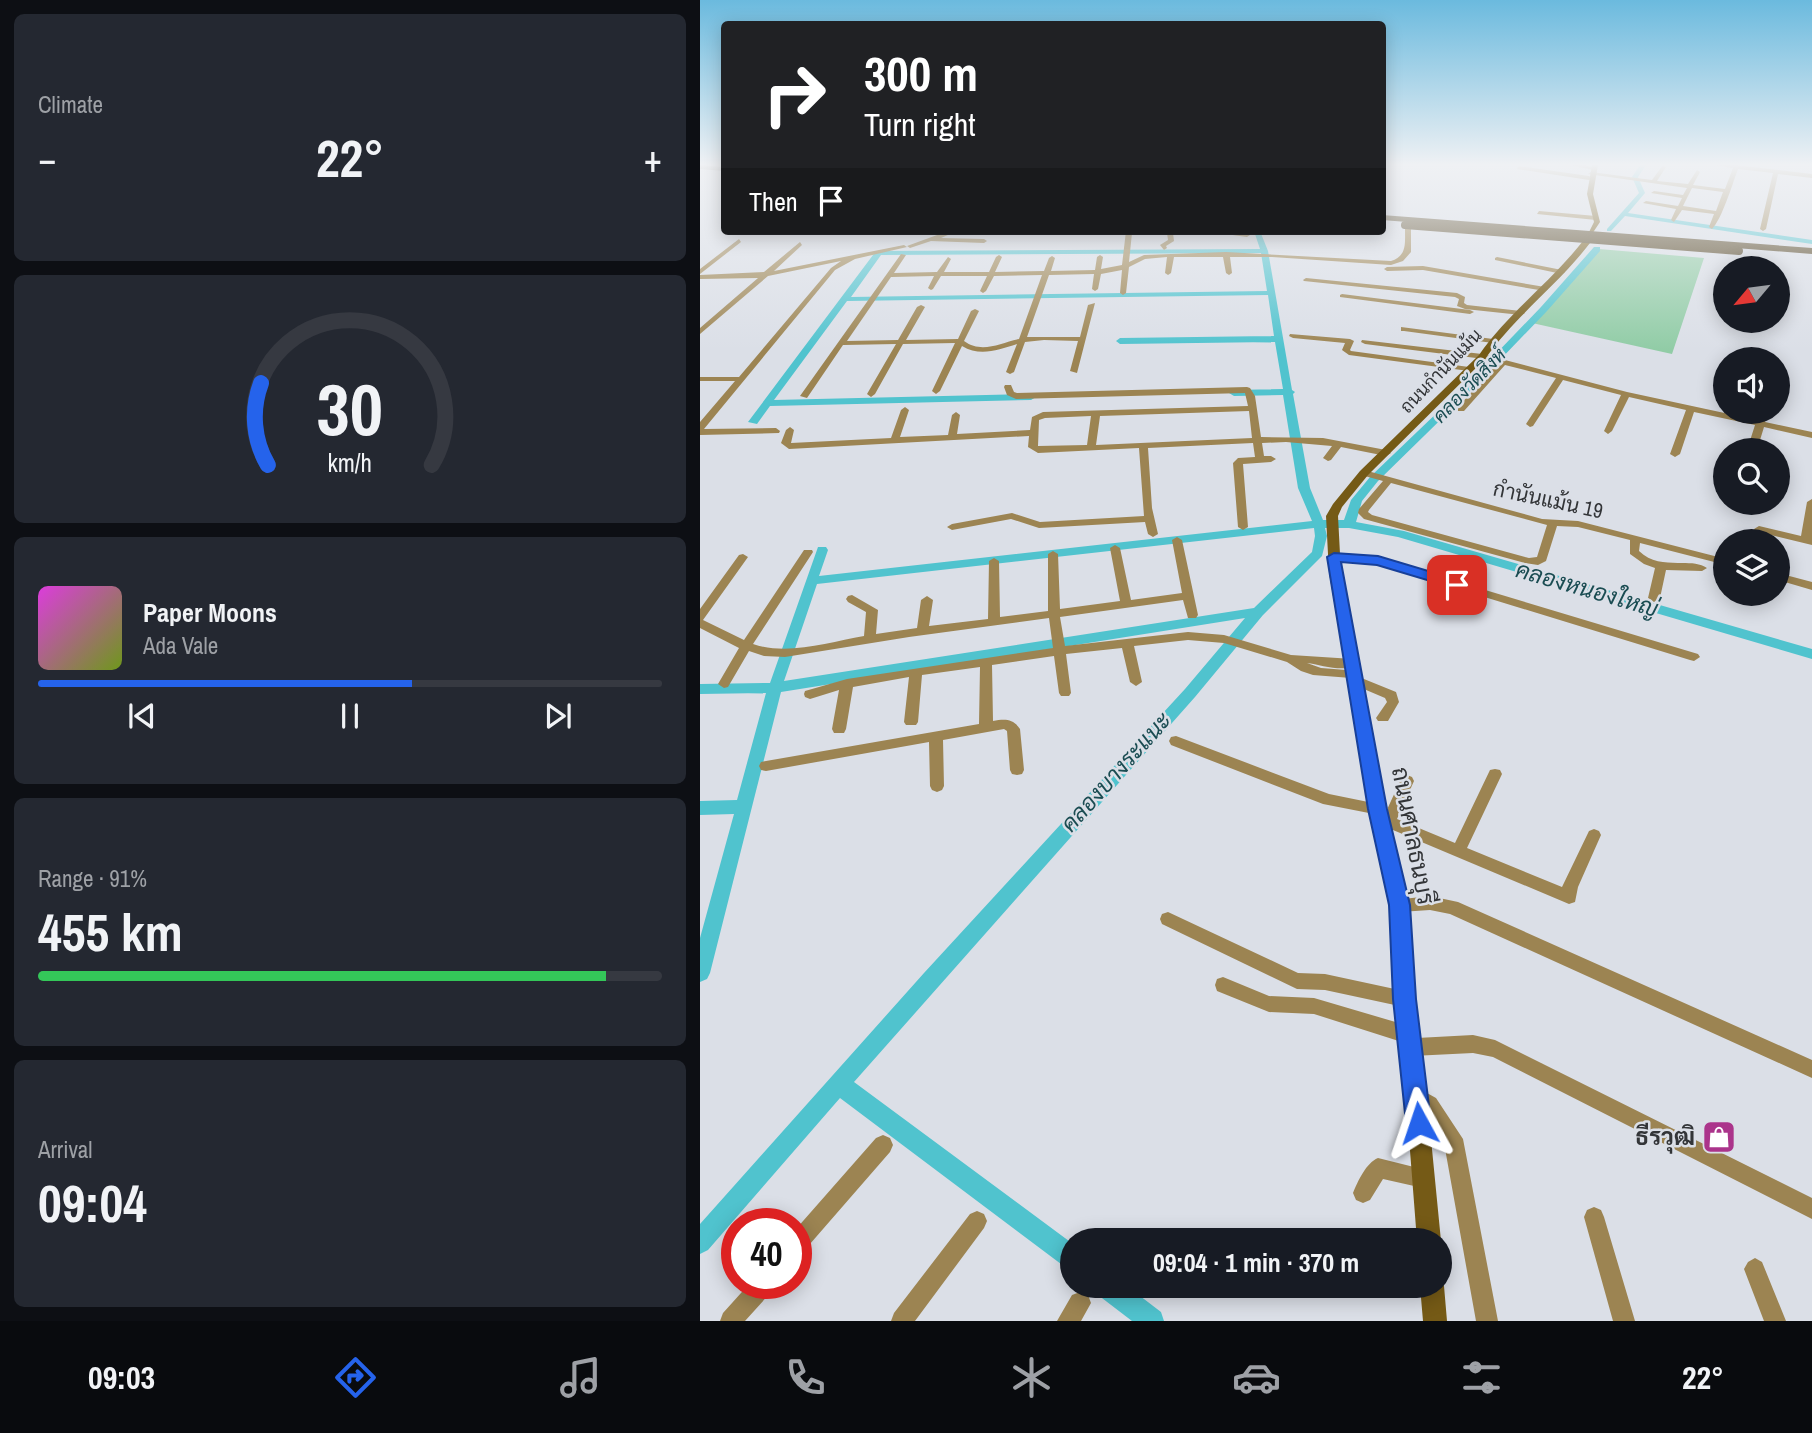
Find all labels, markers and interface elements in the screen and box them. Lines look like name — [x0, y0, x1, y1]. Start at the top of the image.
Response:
text: 300 m — [864, 40, 978, 106]
icon: right — [749, 49, 840, 140]
text: Climate — [38, 89, 103, 120]
text: Turn right — [864, 103, 976, 146]
text: 22° — [316, 123, 384, 193]
text: − — [38, 133, 56, 184]
text: + — [644, 133, 662, 184]
icon: arrive — [812, 182, 850, 220]
text: Then — [749, 184, 798, 219]
north arrow — [1713, 256, 1790, 332]
map controls — [1713, 256, 1790, 606]
street label: ถนนกำนันแม้น — [1394, 323, 1487, 418]
water label: คลองวัดสิงห์ — [1427, 340, 1513, 428]
button: sound — [1713, 347, 1790, 424]
text: 30 — [317, 361, 383, 459]
button: search — [1713, 438, 1790, 515]
text: km/h — [328, 446, 372, 480]
street label: กำนันแม้น 19 — [1491, 474, 1606, 525]
button: layers — [1713, 529, 1790, 606]
water label: คลองหนองใหญ่ — [1512, 553, 1663, 624]
pin — [1427, 555, 1487, 615]
icon: arrive — [1438, 566, 1476, 604]
text: Paper Moons — [143, 595, 277, 630]
text: Ada Vale — [143, 630, 218, 661]
icon: previous — [123, 697, 161, 735]
icon: pause — [331, 697, 369, 735]
icon: next — [539, 697, 577, 735]
water label: คลองบางระแนะ — [1054, 705, 1178, 838]
street label: ถนนศาลธนบุรี — [1384, 764, 1443, 908]
text: Range · 91% — [38, 863, 147, 894]
text: 455 km — [38, 897, 183, 967]
position arrow — [1382, 1086, 1456, 1160]
shop icon: ธีรวุฒิ — [1700, 1118, 1738, 1156]
place label: ธีรวุฒิ — [1635, 1120, 1695, 1154]
text: Arrival — [38, 1134, 93, 1165]
text: 09:04 — [38, 1168, 147, 1238]
speed limit sign: 40 — [721, 1208, 812, 1299]
text: 09:04 · 1 min · 370 m — [1153, 1245, 1359, 1280]
icon: directions — [331, 1353, 380, 1402]
icon: music — [556, 1353, 605, 1402]
icon: phone — [781, 1353, 830, 1402]
icon: climate — [1007, 1353, 1056, 1402]
icon: car — [1232, 1353, 1281, 1402]
icon: filters — [1457, 1353, 1506, 1402]
text: 09:03 — [88, 1356, 155, 1399]
text: 22° — [1682, 1356, 1724, 1399]

